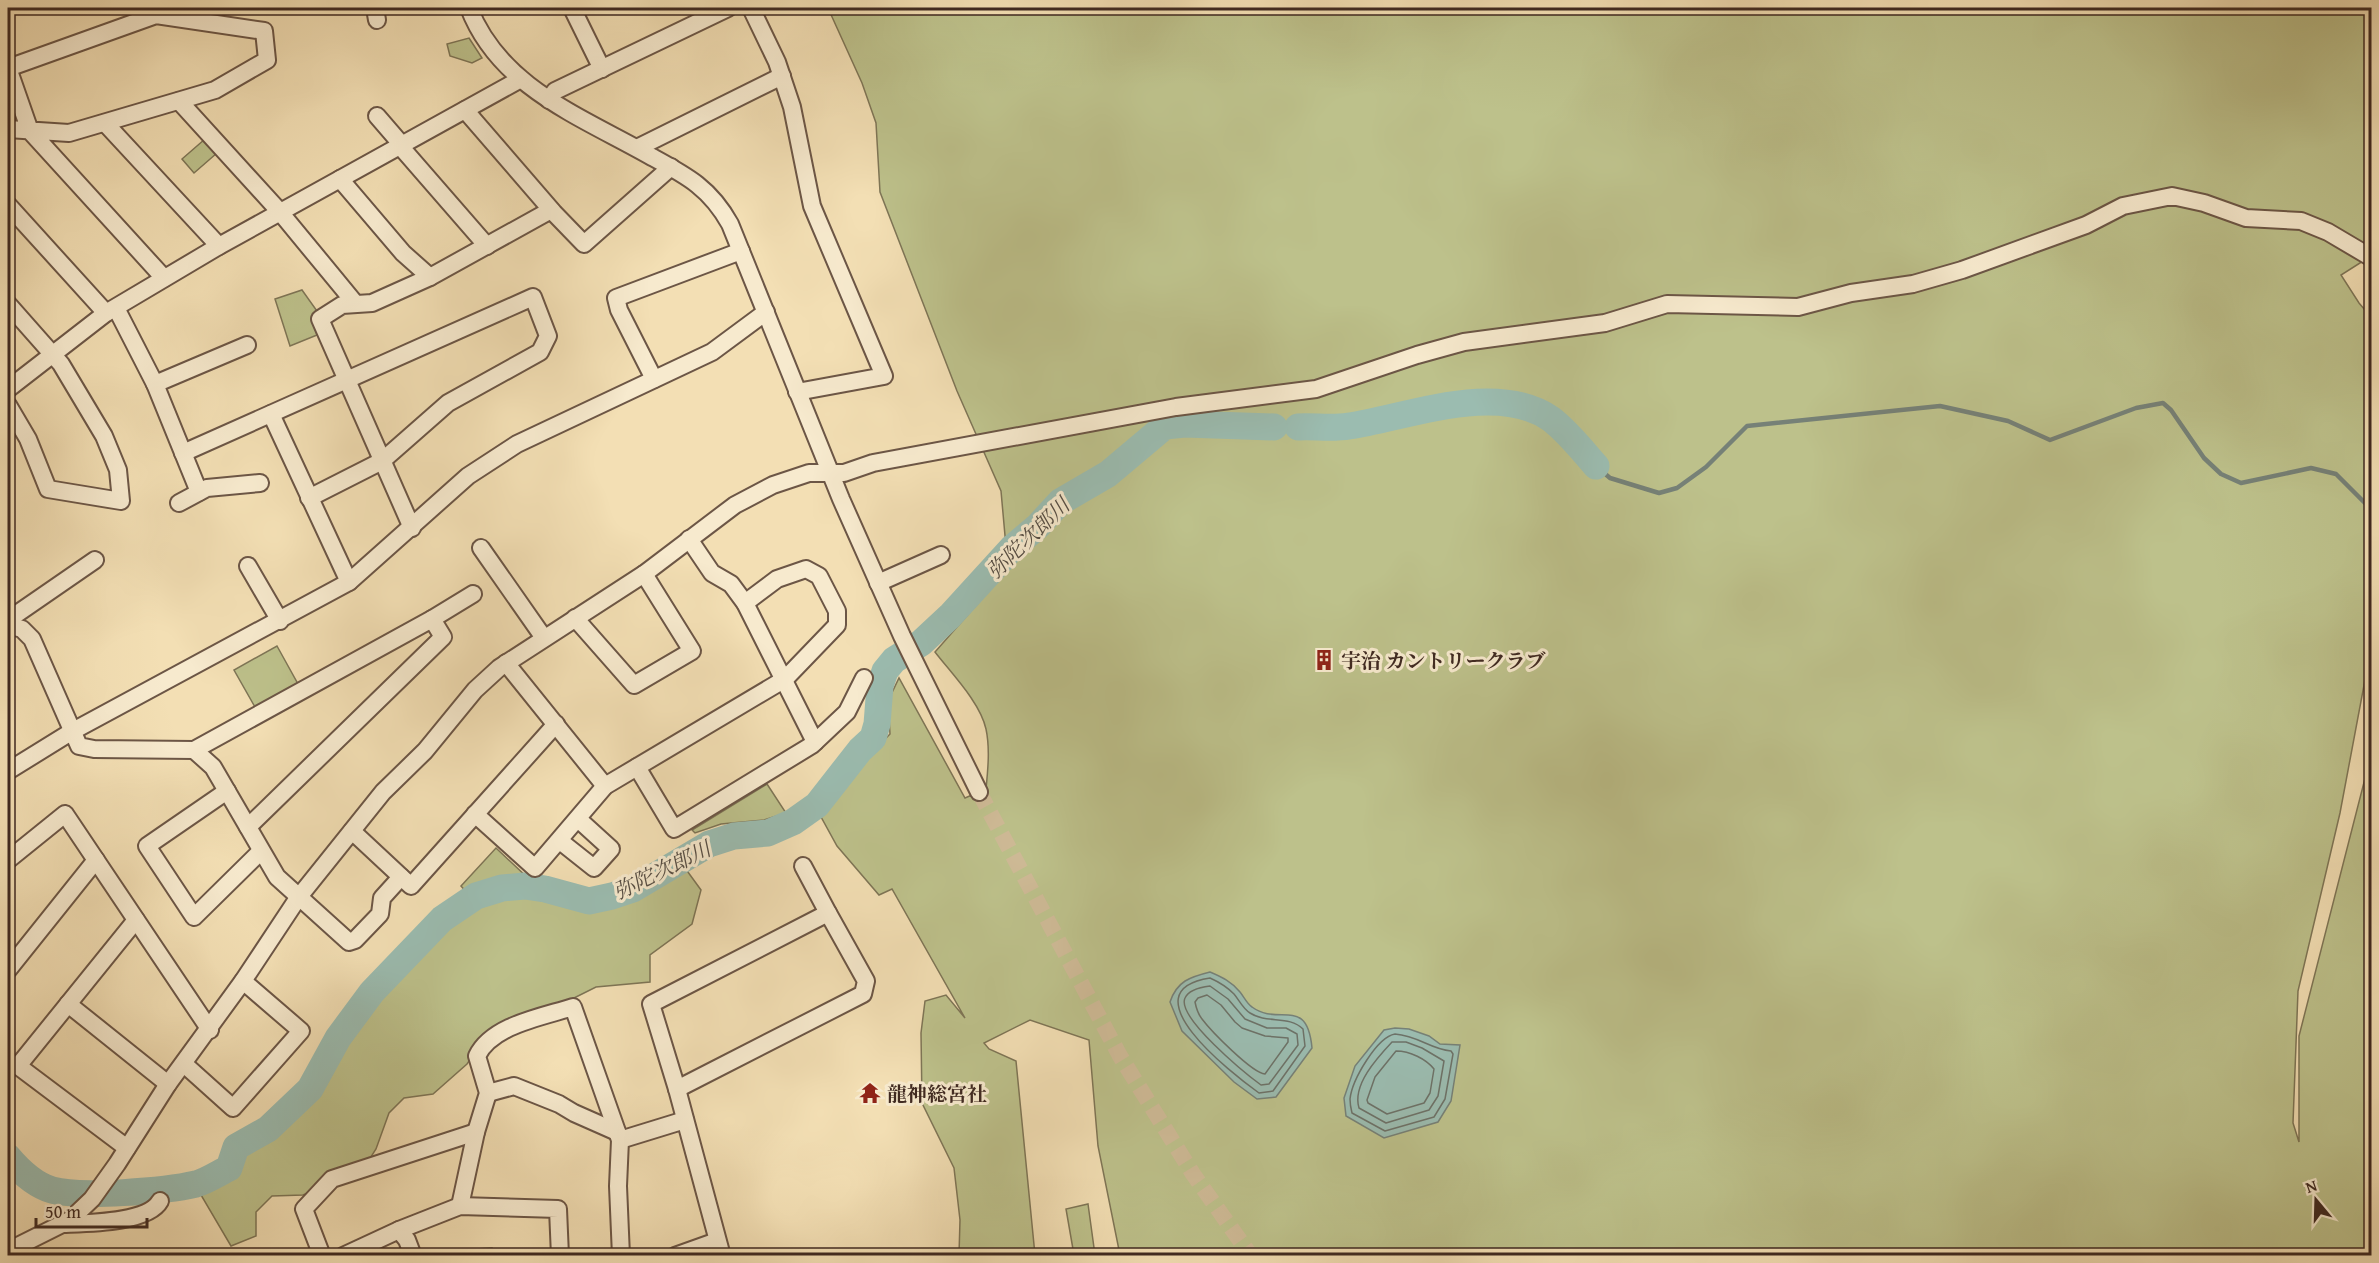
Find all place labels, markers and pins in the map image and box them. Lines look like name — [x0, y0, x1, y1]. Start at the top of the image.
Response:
place label: 宇治 カントリークラブ — [1341, 646, 1545, 675]
building icon: 宇治 カントリークラブ — [1312, 648, 1336, 672]
place label: 龍神総宮社 — [887, 1079, 987, 1108]
temple icon: 龍神総宮社 — [858, 1081, 882, 1105]

